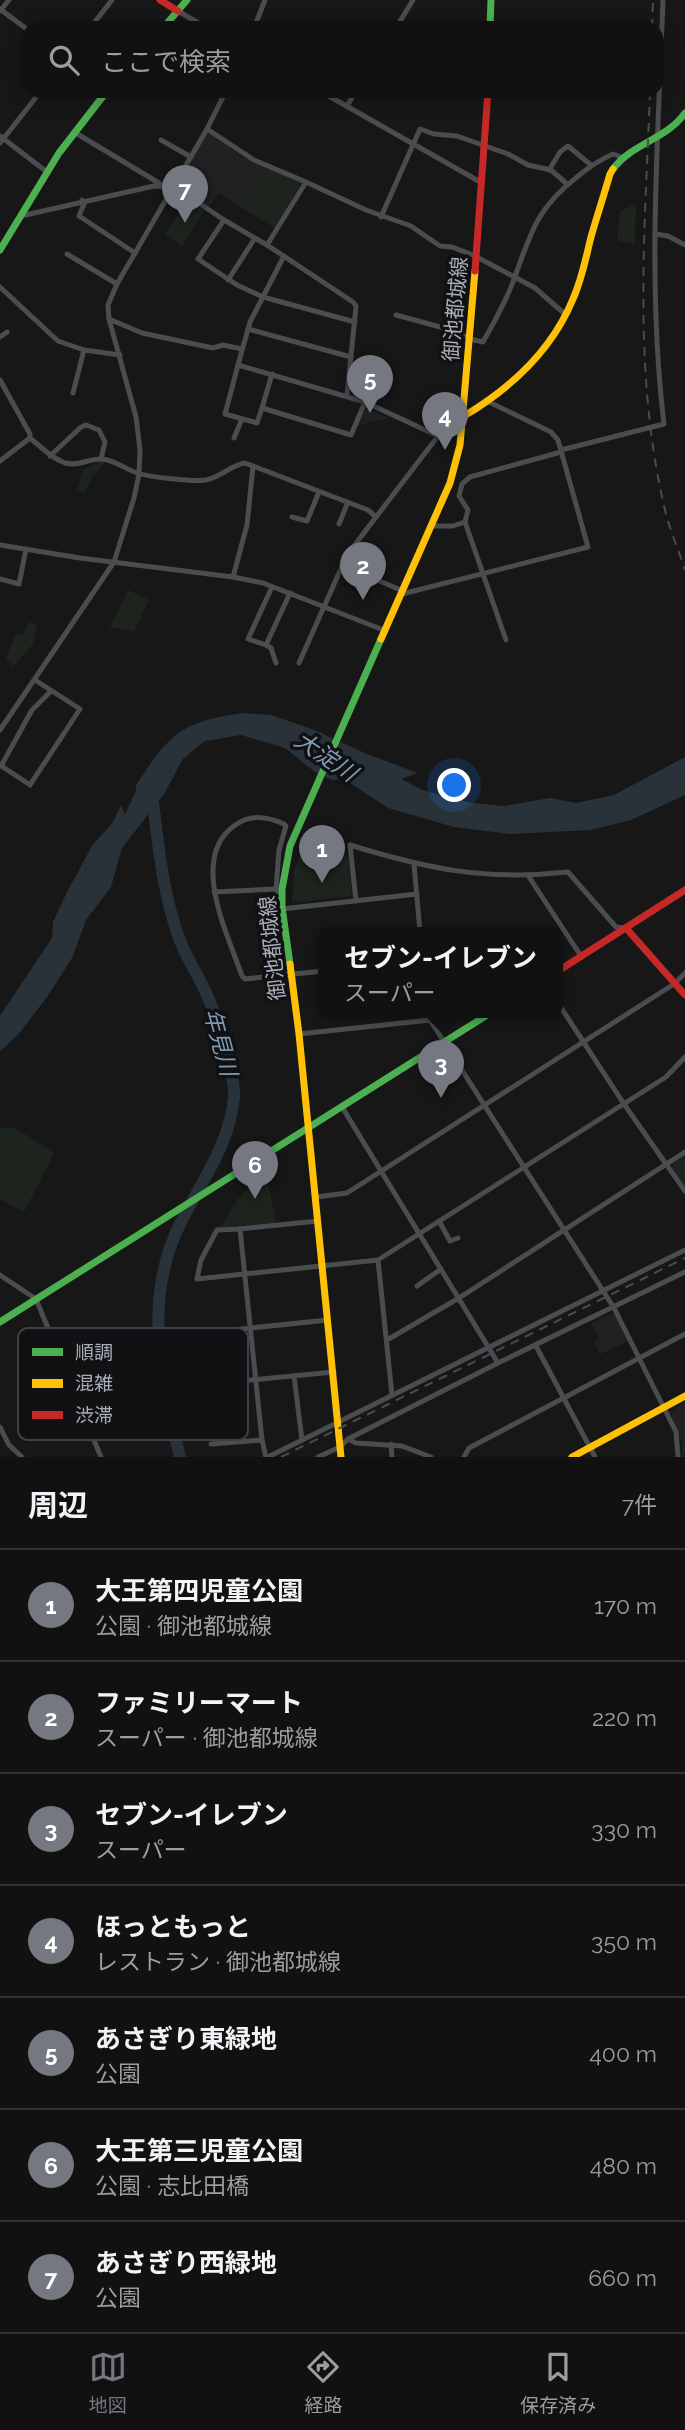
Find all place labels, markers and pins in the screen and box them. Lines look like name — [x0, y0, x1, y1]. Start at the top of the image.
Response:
pin: 7 — [162, 165, 208, 223]
pin: 5 — [347, 355, 393, 413]
pin: 4 — [422, 392, 468, 450]
pin: 2 — [340, 542, 386, 600]
pin: 1 — [299, 825, 345, 883]
pin: 3 — [418, 1040, 464, 1098]
pin: 6 — [232, 1141, 278, 1199]

